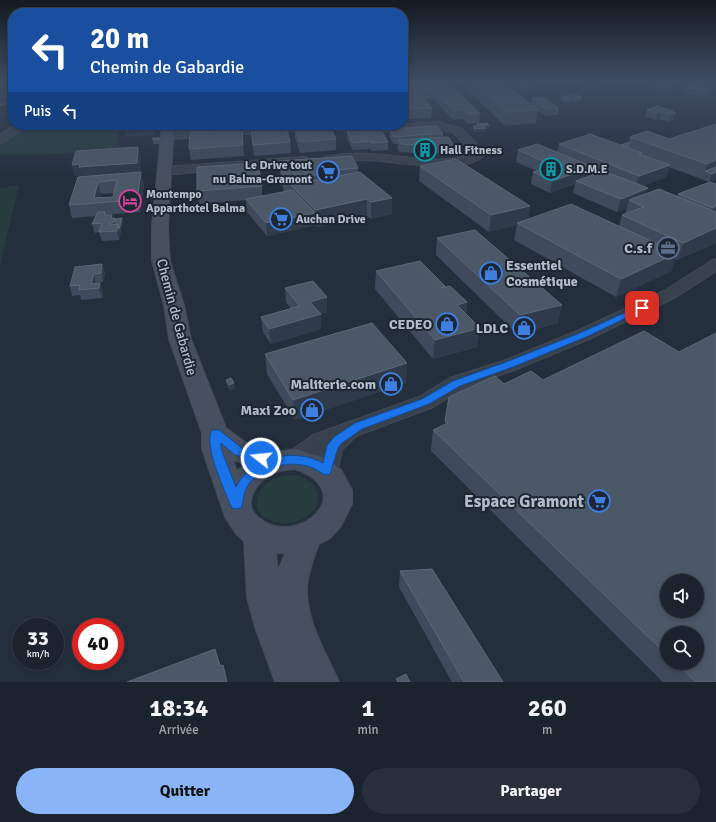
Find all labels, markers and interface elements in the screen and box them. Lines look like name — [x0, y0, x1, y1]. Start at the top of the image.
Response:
text: 20 m — [90, 22, 149, 56]
icon: left — [24, 24, 76, 76]
text: Chemin de Gabardie — [90, 56, 244, 78]
icon: left — [59, 100, 81, 122]
text: Puis — [24, 102, 51, 120]
building icon: Hall Fitness — [412, 137, 438, 163]
place label: Hall Fitness — [440, 143, 503, 158]
building icon: S.D.M.E — [538, 156, 564, 182]
place label: Le Drive tout nu Balma-Gramont — [213, 158, 312, 187]
supermarket icon: Le Drive tout nu Balma-Gramont — [315, 159, 341, 185]
place label: S.D.M.E — [566, 162, 608, 177]
place label: Montempo Apparthotel Balma — [146, 187, 245, 216]
hotel icon: Montempo Apparthotel Balma — [117, 188, 143, 214]
supermarket icon: Auchan Drive — [268, 206, 294, 232]
place label: Auchan Drive — [296, 212, 366, 227]
office icon: C.s.f — [655, 235, 681, 261]
place label: C.s.f — [624, 240, 653, 257]
street label: Chemin de Gabardie — [153, 257, 200, 377]
place label: Essentiel Cosmétique — [506, 257, 578, 290]
shop icon: Essentiel Cosmétique — [478, 260, 504, 286]
pin — [625, 291, 659, 325]
icon: arrive — [631, 297, 653, 319]
shop icon: CEDEO — [434, 311, 460, 337]
shop icon: LDLC — [511, 315, 537, 341]
place label: CEDEO — [389, 316, 432, 333]
place label: LDLC — [476, 320, 508, 337]
shop icon: Maliterie.com — [378, 371, 404, 397]
place label: Maliterie.com — [291, 376, 376, 393]
shop icon: Maxi Zoo — [299, 397, 325, 423]
place label: Maxi Zoo — [240, 402, 296, 419]
position arrow — [240, 437, 282, 479]
supermarket icon: Espace Gramont — [586, 488, 612, 514]
place label: Espace Gramont — [464, 491, 585, 512]
map controls — [660, 574, 704, 670]
button: sound — [660, 574, 704, 618]
speed limit sign: 40 — [72, 618, 124, 670]
text: 33 — [27, 626, 49, 651]
button: search — [660, 626, 704, 670]
text: km/h — [27, 648, 49, 660]
text: 18:34 — [149, 693, 208, 723]
text: 1 — [362, 693, 374, 723]
text: 260 — [528, 693, 567, 723]
text: Arrivée — [159, 722, 199, 738]
text: min — [358, 722, 379, 738]
text: m — [542, 722, 552, 738]
button: Quitter — [16, 768, 354, 814]
button: Partager — [362, 768, 700, 814]

